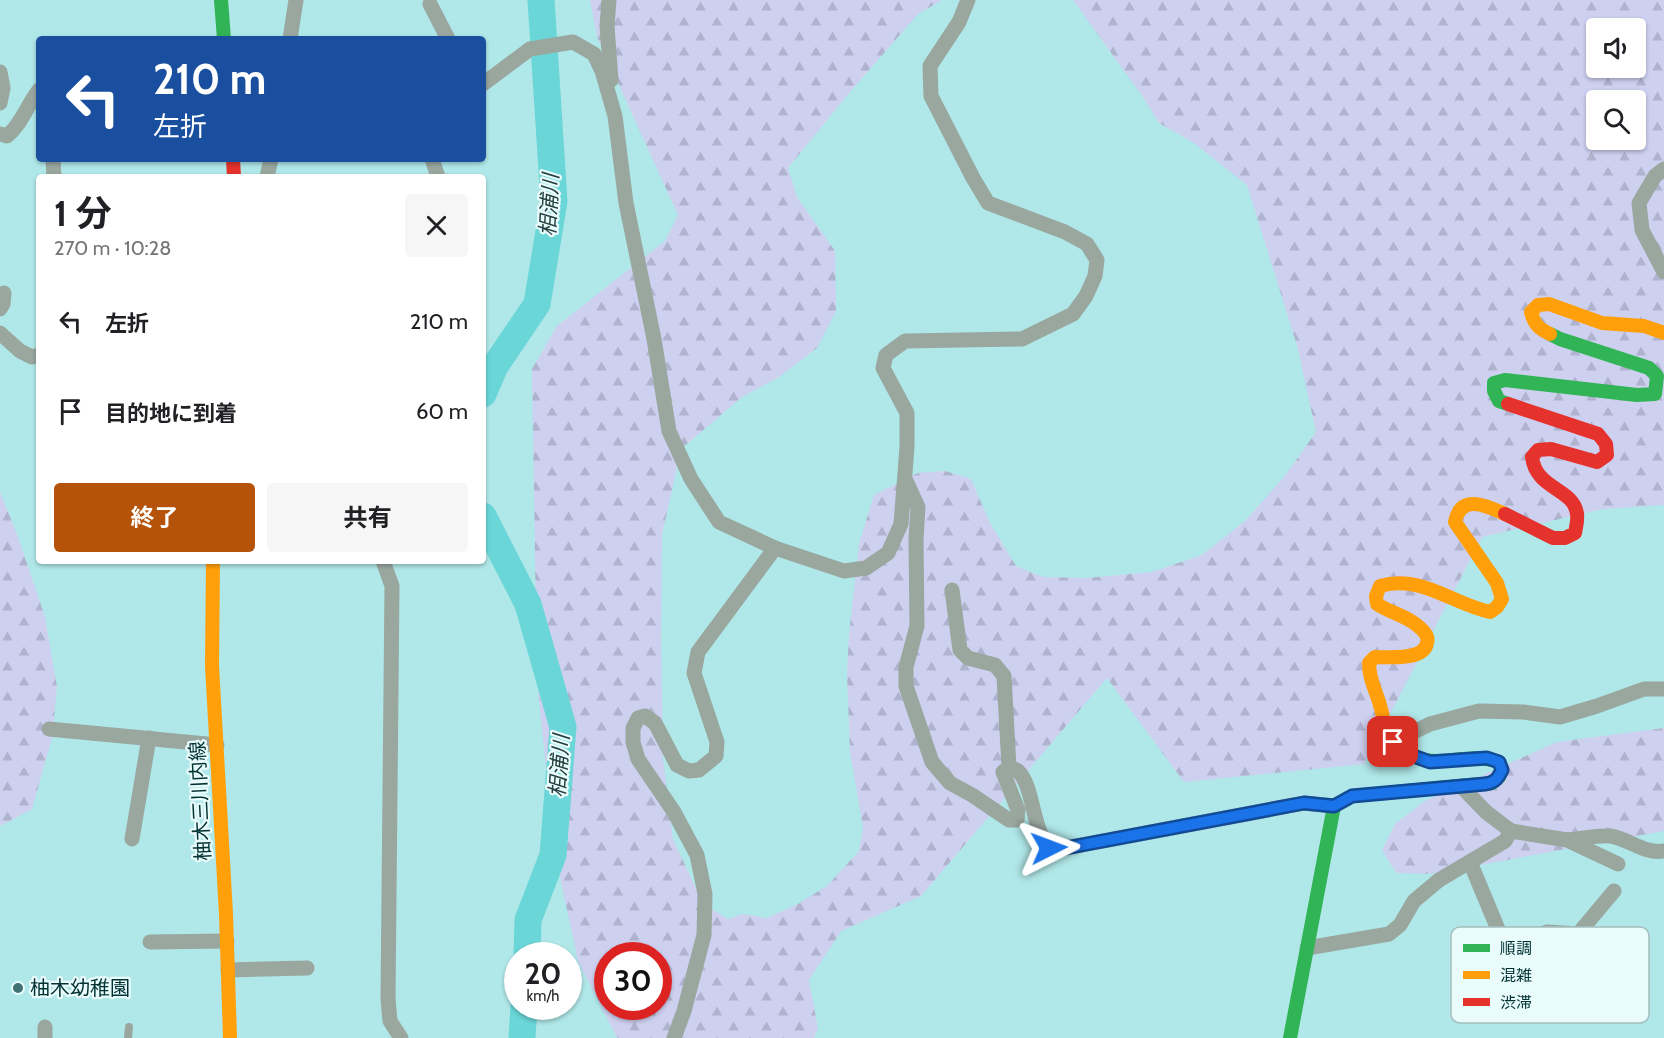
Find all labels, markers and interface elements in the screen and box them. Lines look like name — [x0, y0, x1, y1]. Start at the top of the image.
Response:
map controls — [1586, 18, 1646, 150]
button: sound — [1586, 18, 1646, 78]
text: 210 m — [153, 53, 266, 105]
icon: left — [54, 60, 132, 138]
button: search — [1586, 90, 1646, 150]
text: 左折 — [153, 110, 207, 143]
water label: 相浦川 — [535, 171, 563, 237]
text: 1 分 — [54, 191, 111, 235]
button: close — [405, 194, 468, 257]
text: 270 m · 10:28 — [54, 236, 171, 260]
icon: left — [54, 305, 87, 338]
text: 210 m — [410, 308, 468, 335]
text: 左折 — [105, 310, 149, 337]
icon: arrive — [54, 395, 87, 428]
text: 60 m — [416, 398, 468, 425]
text: 目的地に到着 — [105, 400, 237, 427]
button: 終了 — [54, 483, 255, 552]
button: 共有 — [267, 483, 468, 552]
pin — [1367, 716, 1418, 767]
icon: arrive — [1376, 725, 1409, 758]
water label: 相浦川 — [544, 732, 574, 798]
street label: 柚木三川内線 — [185, 740, 215, 862]
position arrow — [1017, 816, 1081, 880]
legend — [1451, 927, 1649, 1023]
text: 順調 — [1500, 939, 1532, 958]
speed limit sign: 30 — [594, 942, 672, 1020]
text: 20 — [524, 955, 562, 992]
text: 混雑 — [1500, 966, 1532, 985]
place label: 柚木幼稚園 — [30, 976, 130, 1000]
marker: 柚木幼稚園 — [11, 981, 25, 995]
text: km/h — [527, 987, 559, 1005]
text: 渋滞 — [1500, 993, 1532, 1012]

